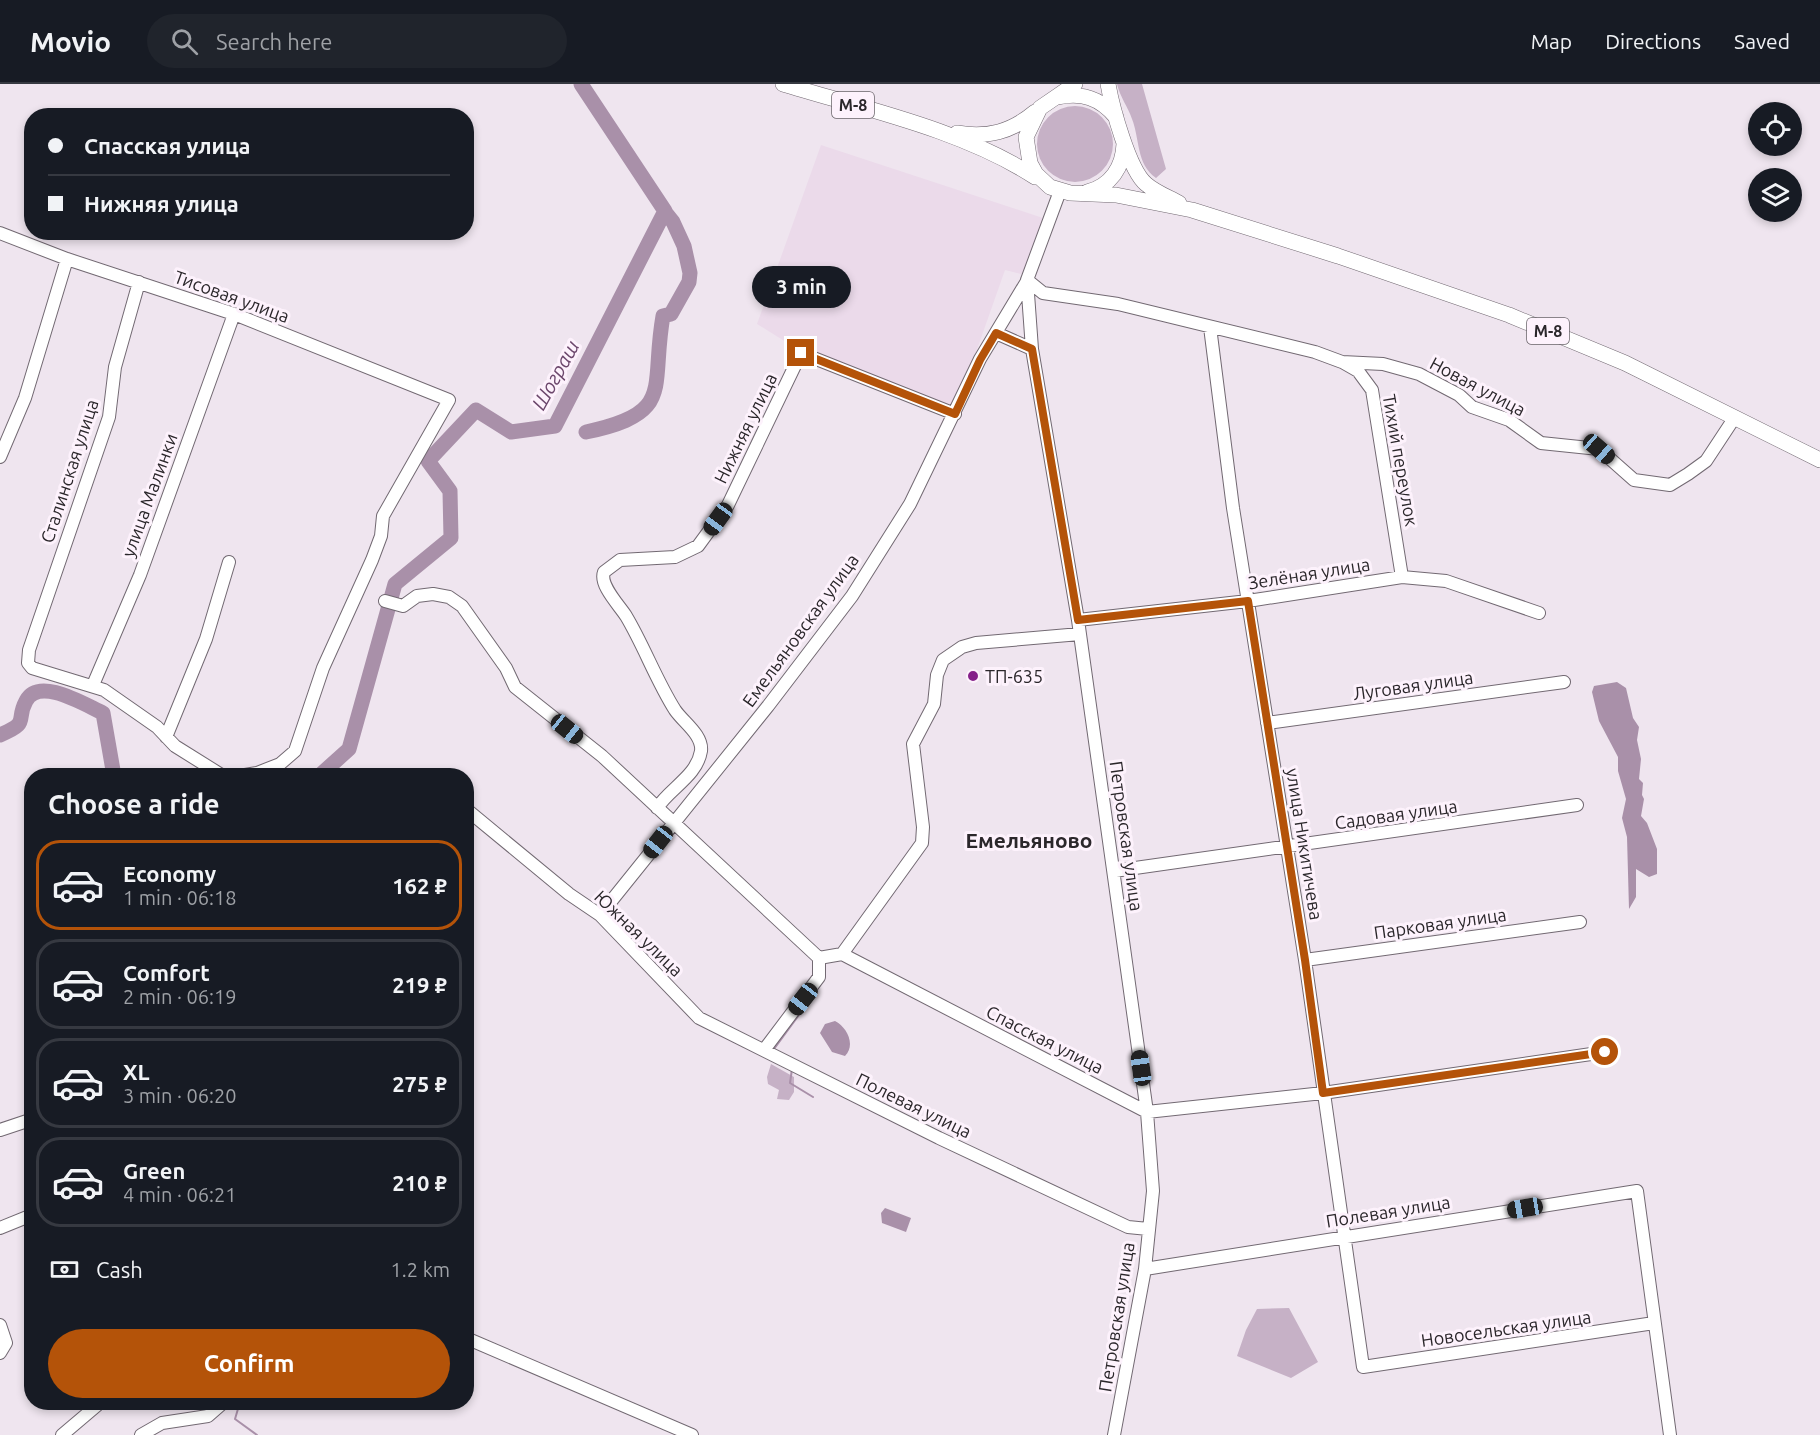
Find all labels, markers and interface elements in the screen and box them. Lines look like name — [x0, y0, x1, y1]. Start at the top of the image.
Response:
search box — [147, 14, 567, 68]
icon: search — [168, 25, 201, 58]
text: Movio — [30, 26, 111, 57]
text: Search here — [216, 29, 332, 54]
text: Map — [1531, 29, 1572, 53]
text: Directions — [1605, 29, 1701, 53]
text: Saved — [1734, 29, 1790, 53]
road number: М-8 — [832, 92, 874, 118]
map controls — [1748, 102, 1802, 222]
button: locate — [1748, 102, 1802, 156]
text: Спасская улица — [84, 133, 251, 158]
button: layers — [1748, 168, 1802, 222]
text: Нижняя улица — [84, 191, 239, 216]
street label: Тисовая улица — [172, 266, 292, 326]
callout: 3 min — [752, 266, 850, 308]
text: 3 min — [776, 275, 827, 298]
road number: М-8 — [1527, 318, 1569, 344]
water label: Шограш — [527, 336, 583, 414]
route end — [787, 339, 814, 366]
street label: Новая улица — [1427, 352, 1529, 420]
street label: Нижняя улица — [710, 370, 780, 486]
street label: Тихий переулок — [1380, 392, 1422, 528]
street label: Сталинская улица — [36, 397, 102, 545]
car — [1580, 430, 1618, 468]
street label: улица Малинки — [117, 431, 181, 559]
car — [700, 499, 736, 539]
street label: Емельяновская улица — [738, 550, 862, 710]
street label: Зелёная улица — [1247, 553, 1371, 593]
place label: ТП-635 — [985, 666, 1043, 686]
street label: Луговая улица — [1352, 667, 1474, 703]
marker: ТП-635 — [966, 669, 980, 683]
car — [547, 711, 587, 747]
street label: Петровская улица — [1107, 760, 1147, 912]
street label: улица Никитичева — [1283, 767, 1327, 921]
text: Choose a ride — [48, 789, 220, 819]
street label: Садовая улица — [1333, 795, 1459, 833]
car — [640, 822, 676, 862]
district label: Емельяново — [965, 828, 1093, 852]
icon: car — [51, 858, 105, 912]
text: Economy — [123, 861, 216, 886]
text: 162 ₽ — [392, 873, 447, 898]
text: 1 min · 06:18 — [123, 886, 237, 909]
street label: Южная улица — [591, 886, 687, 980]
street label: Парковая улица — [1372, 904, 1508, 942]
icon: car — [51, 957, 105, 1011]
text: Comfort — [123, 960, 210, 985]
text: 219 ₽ — [392, 972, 447, 997]
car — [785, 979, 821, 1019]
text: 2 min · 06:19 — [123, 985, 237, 1008]
street label: Спасская улица — [983, 1001, 1107, 1077]
route start — [1591, 1038, 1618, 1065]
car — [1130, 1049, 1152, 1087]
icon: car — [51, 1056, 105, 1110]
text: XL — [123, 1059, 150, 1084]
street label: Полевая улица — [853, 1068, 975, 1142]
text: 275 ₽ — [392, 1071, 447, 1096]
text: 3 min · 06:20 — [123, 1084, 237, 1107]
icon: car — [51, 1155, 105, 1209]
text: Green — [123, 1158, 185, 1183]
text: 210 ₽ — [392, 1170, 447, 1195]
text: 4 min · 06:21 — [123, 1183, 237, 1206]
street label: Полевая улица — [1324, 1191, 1452, 1231]
car — [1506, 1196, 1544, 1220]
street label: Петровская улица — [1094, 1241, 1138, 1393]
icon: cash — [48, 1253, 81, 1286]
text: Cash — [96, 1257, 143, 1282]
text: 1.2 km — [391, 1258, 450, 1281]
street label: Новосельская улица — [1420, 1306, 1592, 1350]
button: Confirm — [48, 1329, 450, 1398]

